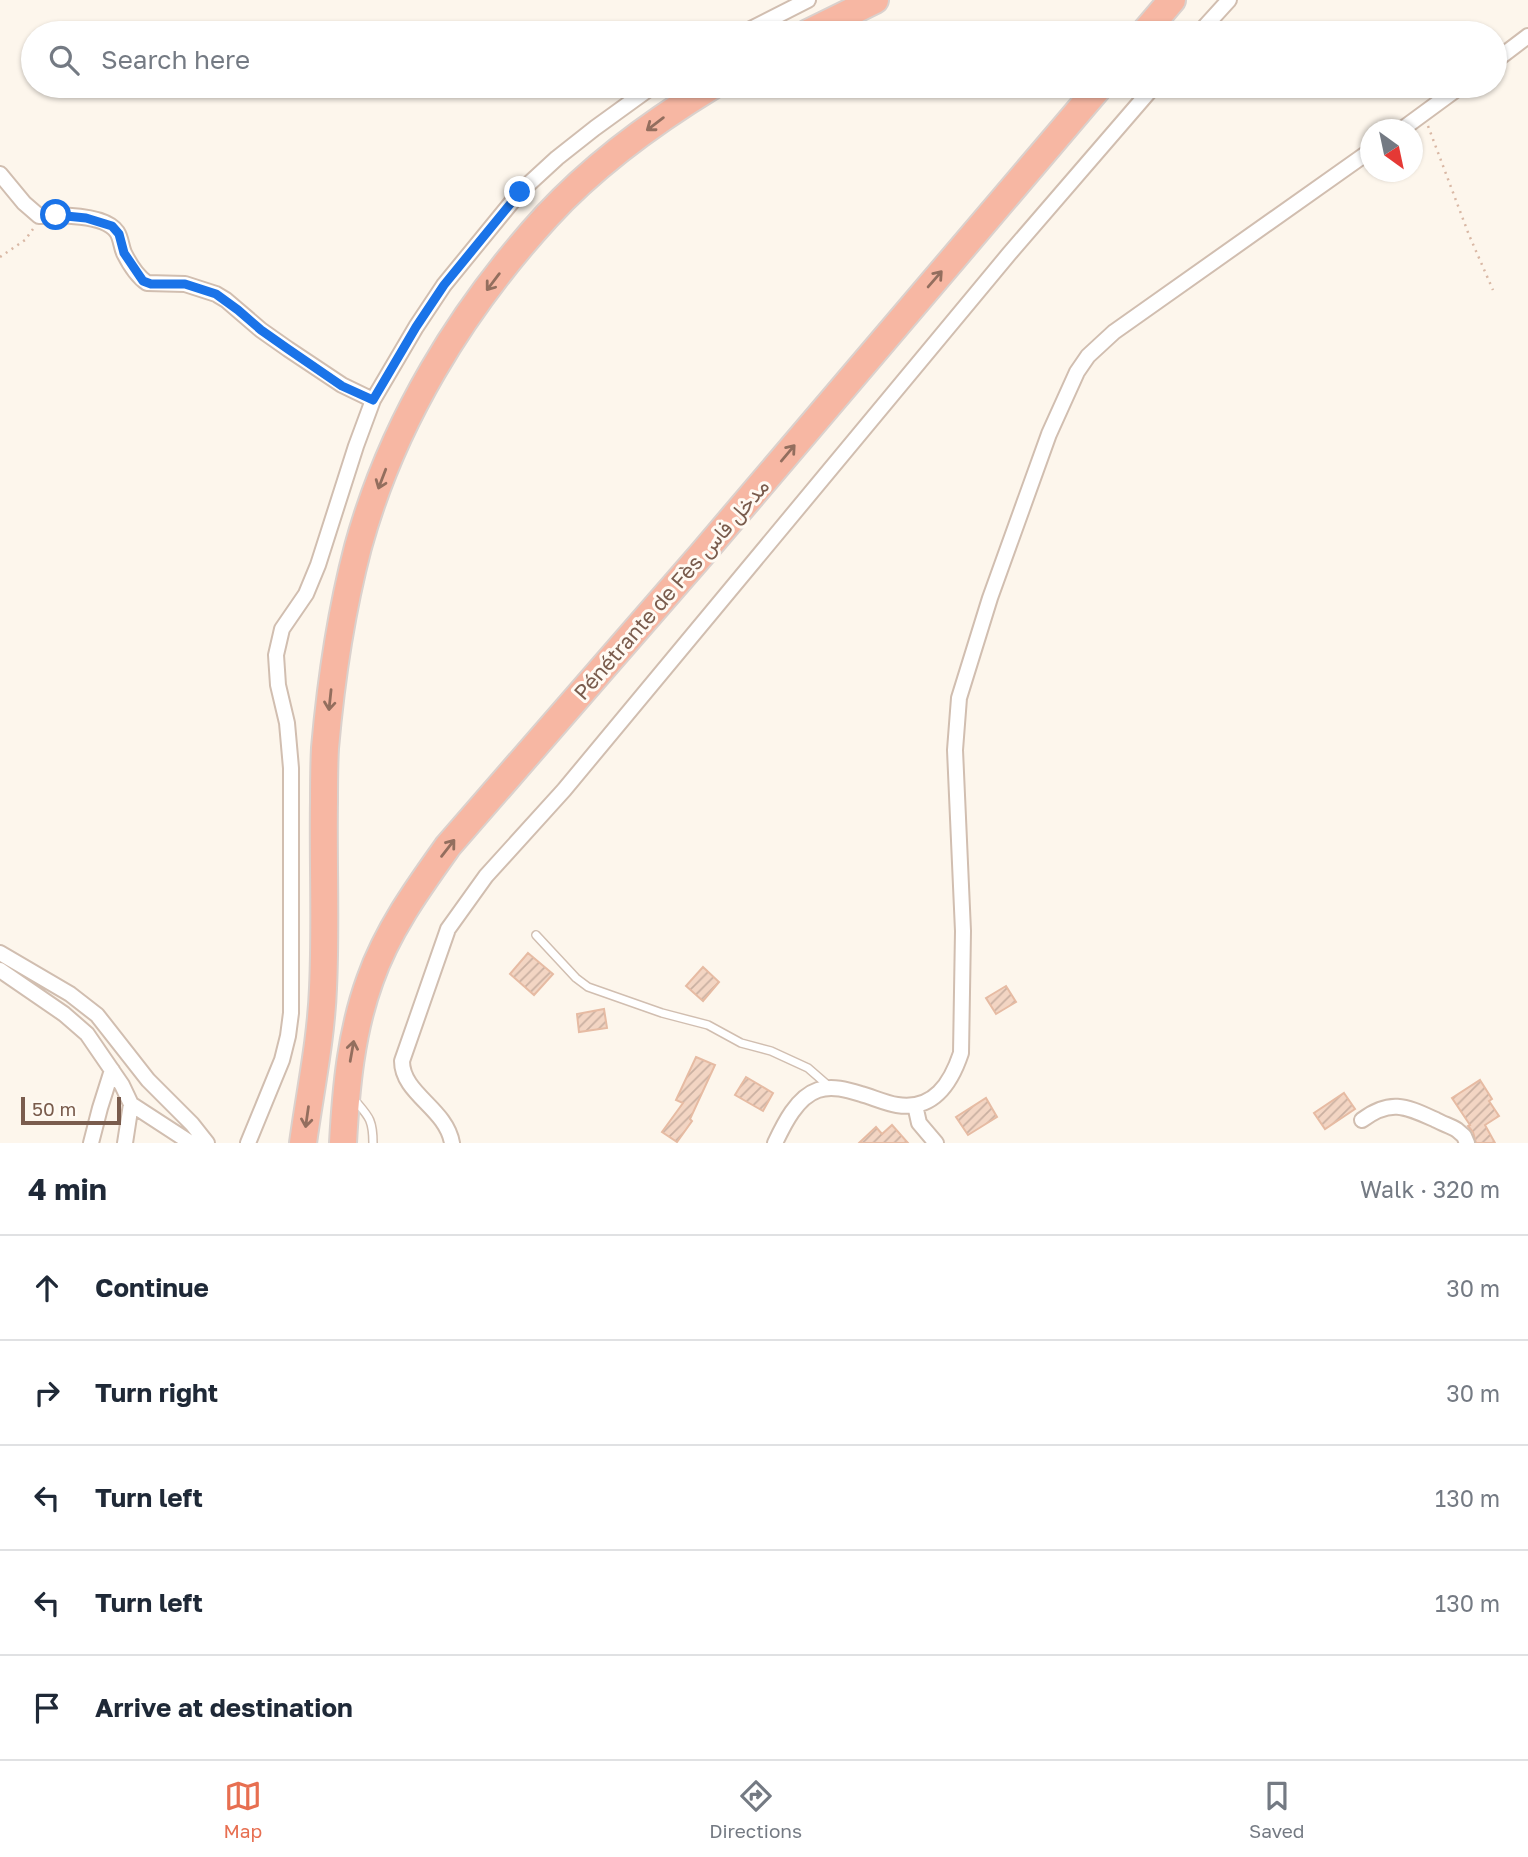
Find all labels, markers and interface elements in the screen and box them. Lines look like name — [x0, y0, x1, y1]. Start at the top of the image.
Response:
search box — [21, 21, 1507, 98]
icon: search — [45, 41, 83, 79]
text: Search here — [101, 44, 250, 75]
one-way arrow — [646, 117, 665, 131]
north arrow — [1360, 119, 1423, 182]
route end — [504, 176, 535, 207]
route start — [40, 199, 71, 230]
one-way arrow — [927, 270, 943, 288]
one-way arrow — [485, 272, 500, 290]
one-way arrow — [780, 444, 796, 462]
one-way arrow — [374, 468, 387, 490]
street label: Pénétrante de Fès مدخل فاس — [568, 473, 774, 705]
one-way arrow — [323, 688, 336, 711]
one-way arrow — [440, 839, 455, 857]
one-way arrow — [346, 1040, 359, 1063]
scale bar — [21, 1094, 121, 1126]
text: 50 m — [32, 1097, 76, 1120]
one-way arrow — [300, 1105, 313, 1128]
text: 4 min — [28, 1171, 107, 1207]
text: Walk · 320 m — [1360, 1175, 1500, 1203]
icon: ahead — [28, 1269, 66, 1307]
text: Continue — [95, 1272, 209, 1303]
text: 30 m — [1446, 1274, 1500, 1302]
icon: right — [28, 1374, 66, 1412]
text: Turn right — [95, 1377, 218, 1408]
text: 30 m — [1446, 1379, 1500, 1407]
icon: left — [28, 1479, 66, 1517]
text: Turn left — [95, 1482, 203, 1513]
text: 130 m — [1435, 1484, 1500, 1512]
icon: left — [28, 1584, 66, 1622]
text: Turn left — [95, 1587, 203, 1618]
text: 130 m — [1435, 1589, 1500, 1617]
icon: arrive — [28, 1689, 66, 1727]
text: Arrive at destination — [95, 1692, 353, 1723]
tab: Map — [223, 1777, 262, 1842]
tab: Directions — [709, 1777, 802, 1842]
tab: Saved — [1249, 1777, 1305, 1842]

